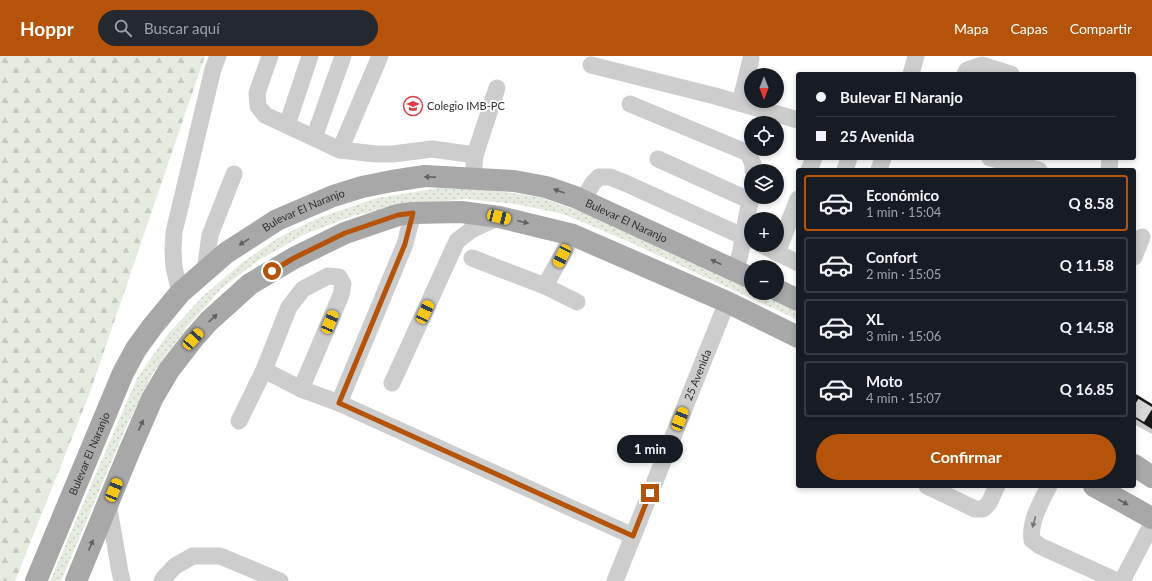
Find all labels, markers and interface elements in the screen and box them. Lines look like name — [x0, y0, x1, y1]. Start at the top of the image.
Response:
search box — [98, 10, 378, 46]
text: Hoppr — [20, 17, 74, 40]
icon: search — [112, 17, 134, 39]
text: Buscar aquí — [144, 19, 220, 37]
text: Mapa — [954, 20, 989, 37]
text: Capas — [1011, 20, 1048, 37]
text: Compartir — [1070, 20, 1132, 37]
north arrow — [744, 68, 784, 108]
map controls — [744, 68, 784, 300]
text: Bulevar El Naranjo — [840, 88, 963, 106]
school or university icon: Colegio IMB-PC — [402, 95, 424, 117]
place label: Colegio IMB-PC — [427, 99, 505, 112]
button: locate — [744, 116, 784, 156]
text: 25 Avenida — [840, 127, 914, 145]
button: layers — [744, 164, 784, 204]
one-way arrow — [424, 173, 436, 180]
icon: car — [818, 185, 854, 221]
street label: Bulevar El Naranjo — [260, 186, 346, 234]
text: Económico — [866, 186, 939, 204]
one-way arrow — [552, 188, 564, 194]
text: Q 8.58 — [1069, 194, 1114, 212]
street label: Bulevar El Naranjo — [584, 196, 670, 245]
text: 1 min · 15:04 — [866, 204, 941, 220]
car — [486, 208, 512, 226]
button: + — [744, 212, 784, 252]
one-way arrow — [516, 220, 529, 226]
one-way arrow — [238, 238, 250, 245]
car — [551, 243, 573, 269]
icon: car — [818, 247, 854, 283]
text: Confort — [866, 248, 918, 266]
text: Q 11.58 — [1060, 256, 1114, 274]
one-way arrow — [710, 259, 721, 265]
button: − — [744, 260, 784, 300]
route start — [263, 262, 281, 280]
text: 2 min · 15:05 — [866, 266, 941, 282]
car — [414, 299, 436, 325]
car — [320, 309, 340, 335]
icon: car — [818, 309, 854, 345]
text: XL — [866, 310, 884, 328]
one-way arrow — [208, 314, 217, 323]
text: Q 14.58 — [1060, 318, 1114, 336]
car — [181, 326, 205, 352]
text: 3 min · 15:06 — [866, 328, 941, 344]
street label: 25 Avenida — [681, 347, 713, 402]
icon: car — [818, 371, 854, 407]
text: Moto — [866, 372, 903, 390]
text: Q 16.85 — [1060, 380, 1114, 398]
text: 4 min · 15:07 — [866, 390, 941, 406]
car — [670, 406, 690, 432]
street label: Bulevar El Naranjo — [66, 410, 112, 497]
one-way arrow — [138, 419, 144, 431]
button: Confirmar — [816, 434, 1116, 480]
callout: 1 min — [617, 435, 683, 463]
text: 1 min — [634, 441, 666, 457]
car — [104, 477, 124, 503]
route end — [641, 484, 659, 502]
one-way arrow — [1117, 499, 1129, 506]
one-way arrow — [1031, 516, 1037, 528]
one-way arrow — [87, 539, 94, 551]

